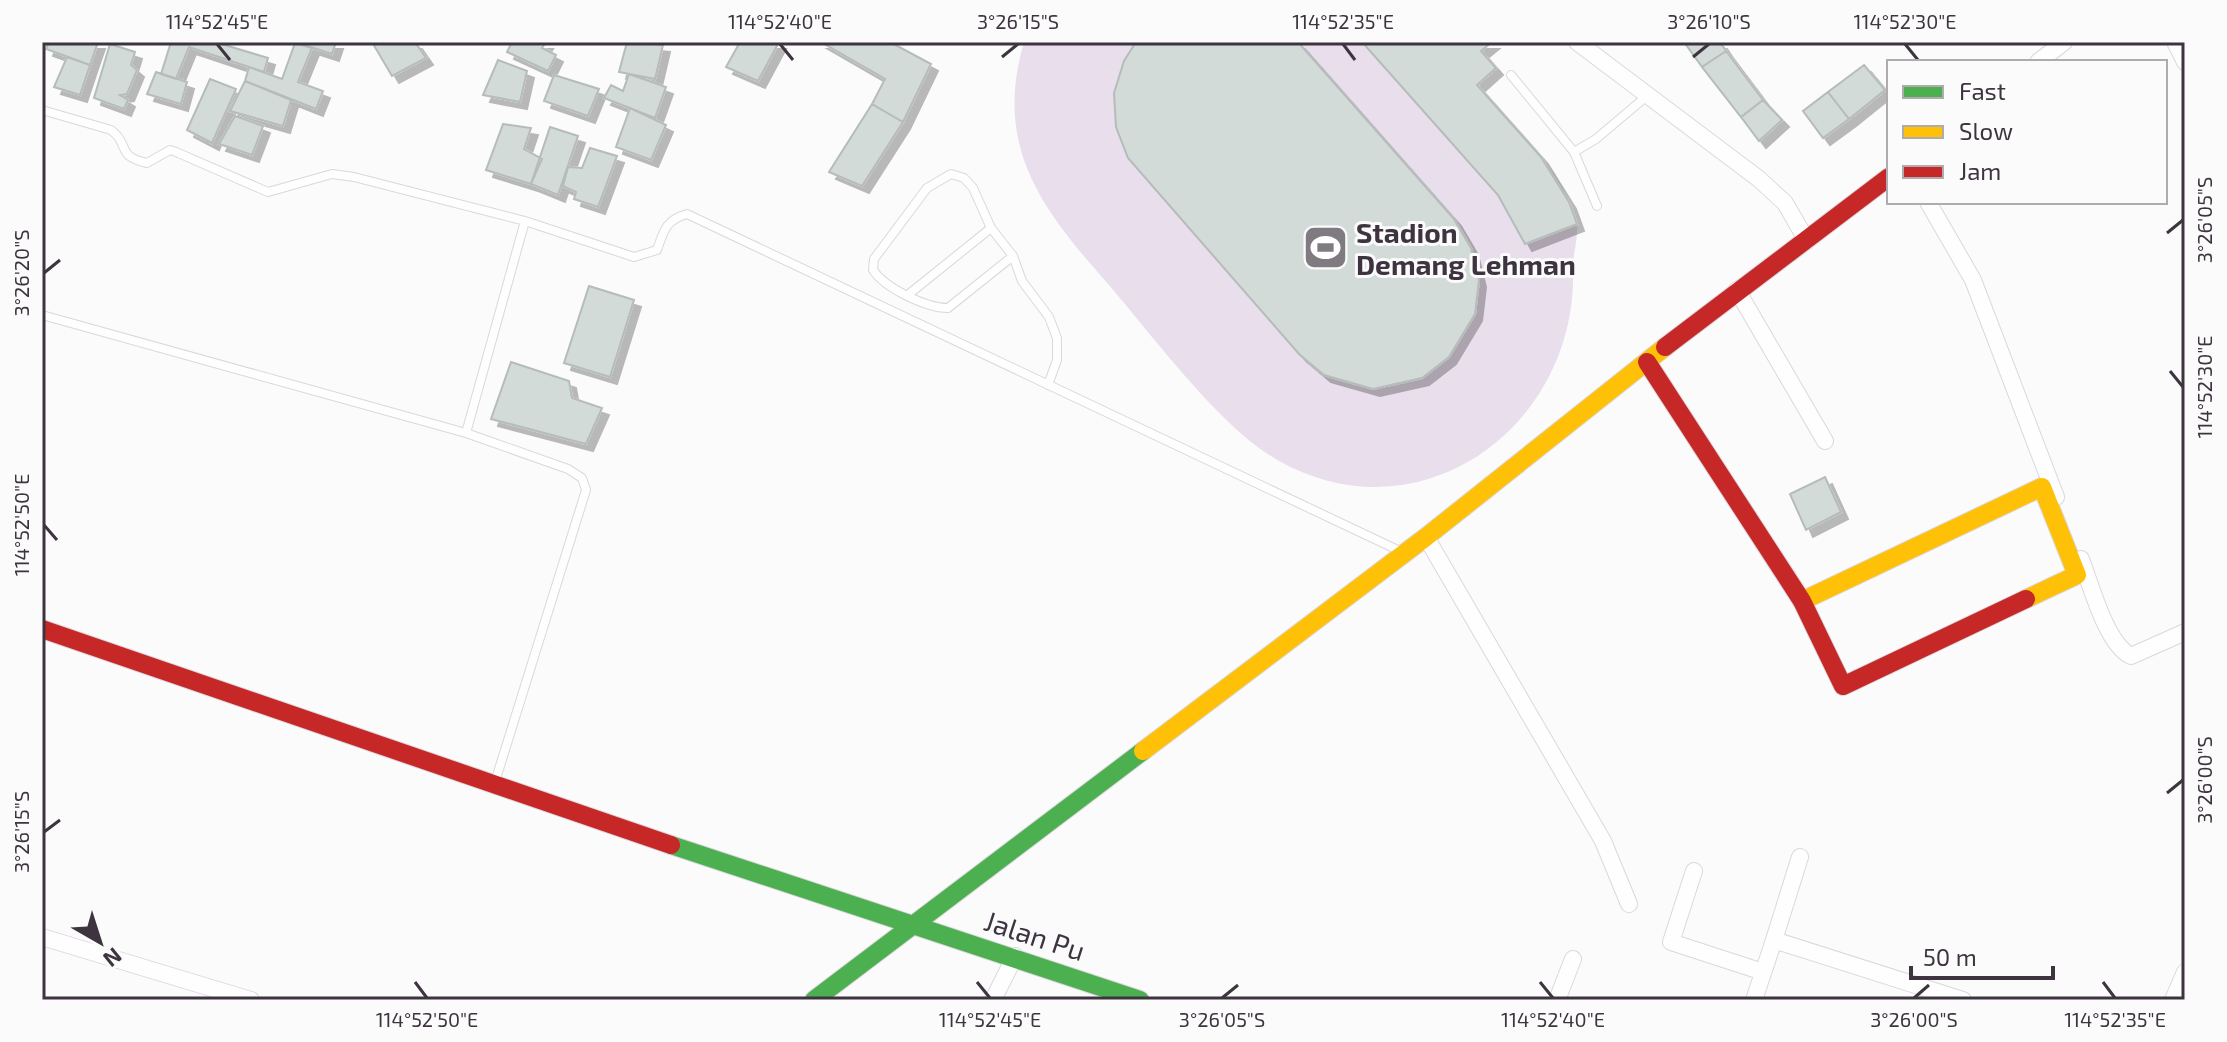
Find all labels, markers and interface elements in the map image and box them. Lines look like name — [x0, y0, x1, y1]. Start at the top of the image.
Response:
text: 114°52'45"E — [166, 9, 268, 33]
text: 114°52'40"E — [728, 9, 832, 33]
text: 3°26'15"S — [977, 9, 1059, 33]
text: 114°52'35"E — [1292, 9, 1394, 33]
text: 3°26'10"S — [1667, 9, 1751, 33]
text: 114°52'30"E — [1853, 9, 1957, 33]
legend — [1887, 60, 2167, 204]
text: Fast — [1959, 76, 2006, 105]
text: Slow — [1959, 116, 2013, 145]
text: Jam — [1959, 156, 2001, 185]
text: 3°26'05"S — [2192, 177, 2216, 263]
place label: Stadion Demang Lehman — [1356, 215, 1576, 281]
sports icon: Stadion Demang Lehman — [1301, 224, 1349, 272]
text: 3°26'20"S — [9, 230, 33, 316]
text: 114°52'30"E — [2192, 335, 2216, 439]
text: 114°52'50"E — [9, 474, 33, 576]
text: 3°26'00"S — [2192, 736, 2216, 824]
text: 3°26'15"S — [9, 791, 33, 873]
north arrow — [60, 902, 140, 982]
street label: Jalan Pu — [980, 903, 1090, 967]
scale bar — [1911, 930, 2053, 980]
text: 50 m — [1923, 942, 1977, 971]
text: N — [99, 943, 128, 973]
text: 114°52'50"E — [376, 1007, 478, 1031]
text: 114°52'45"E — [939, 1007, 1041, 1031]
text: 3°26'05"S — [1179, 1007, 1265, 1031]
text: 114°52'40"E — [1501, 1007, 1605, 1031]
text: 3°26'00"S — [1870, 1007, 1958, 1031]
text: 114°52'35"E — [2064, 1007, 2166, 1031]

